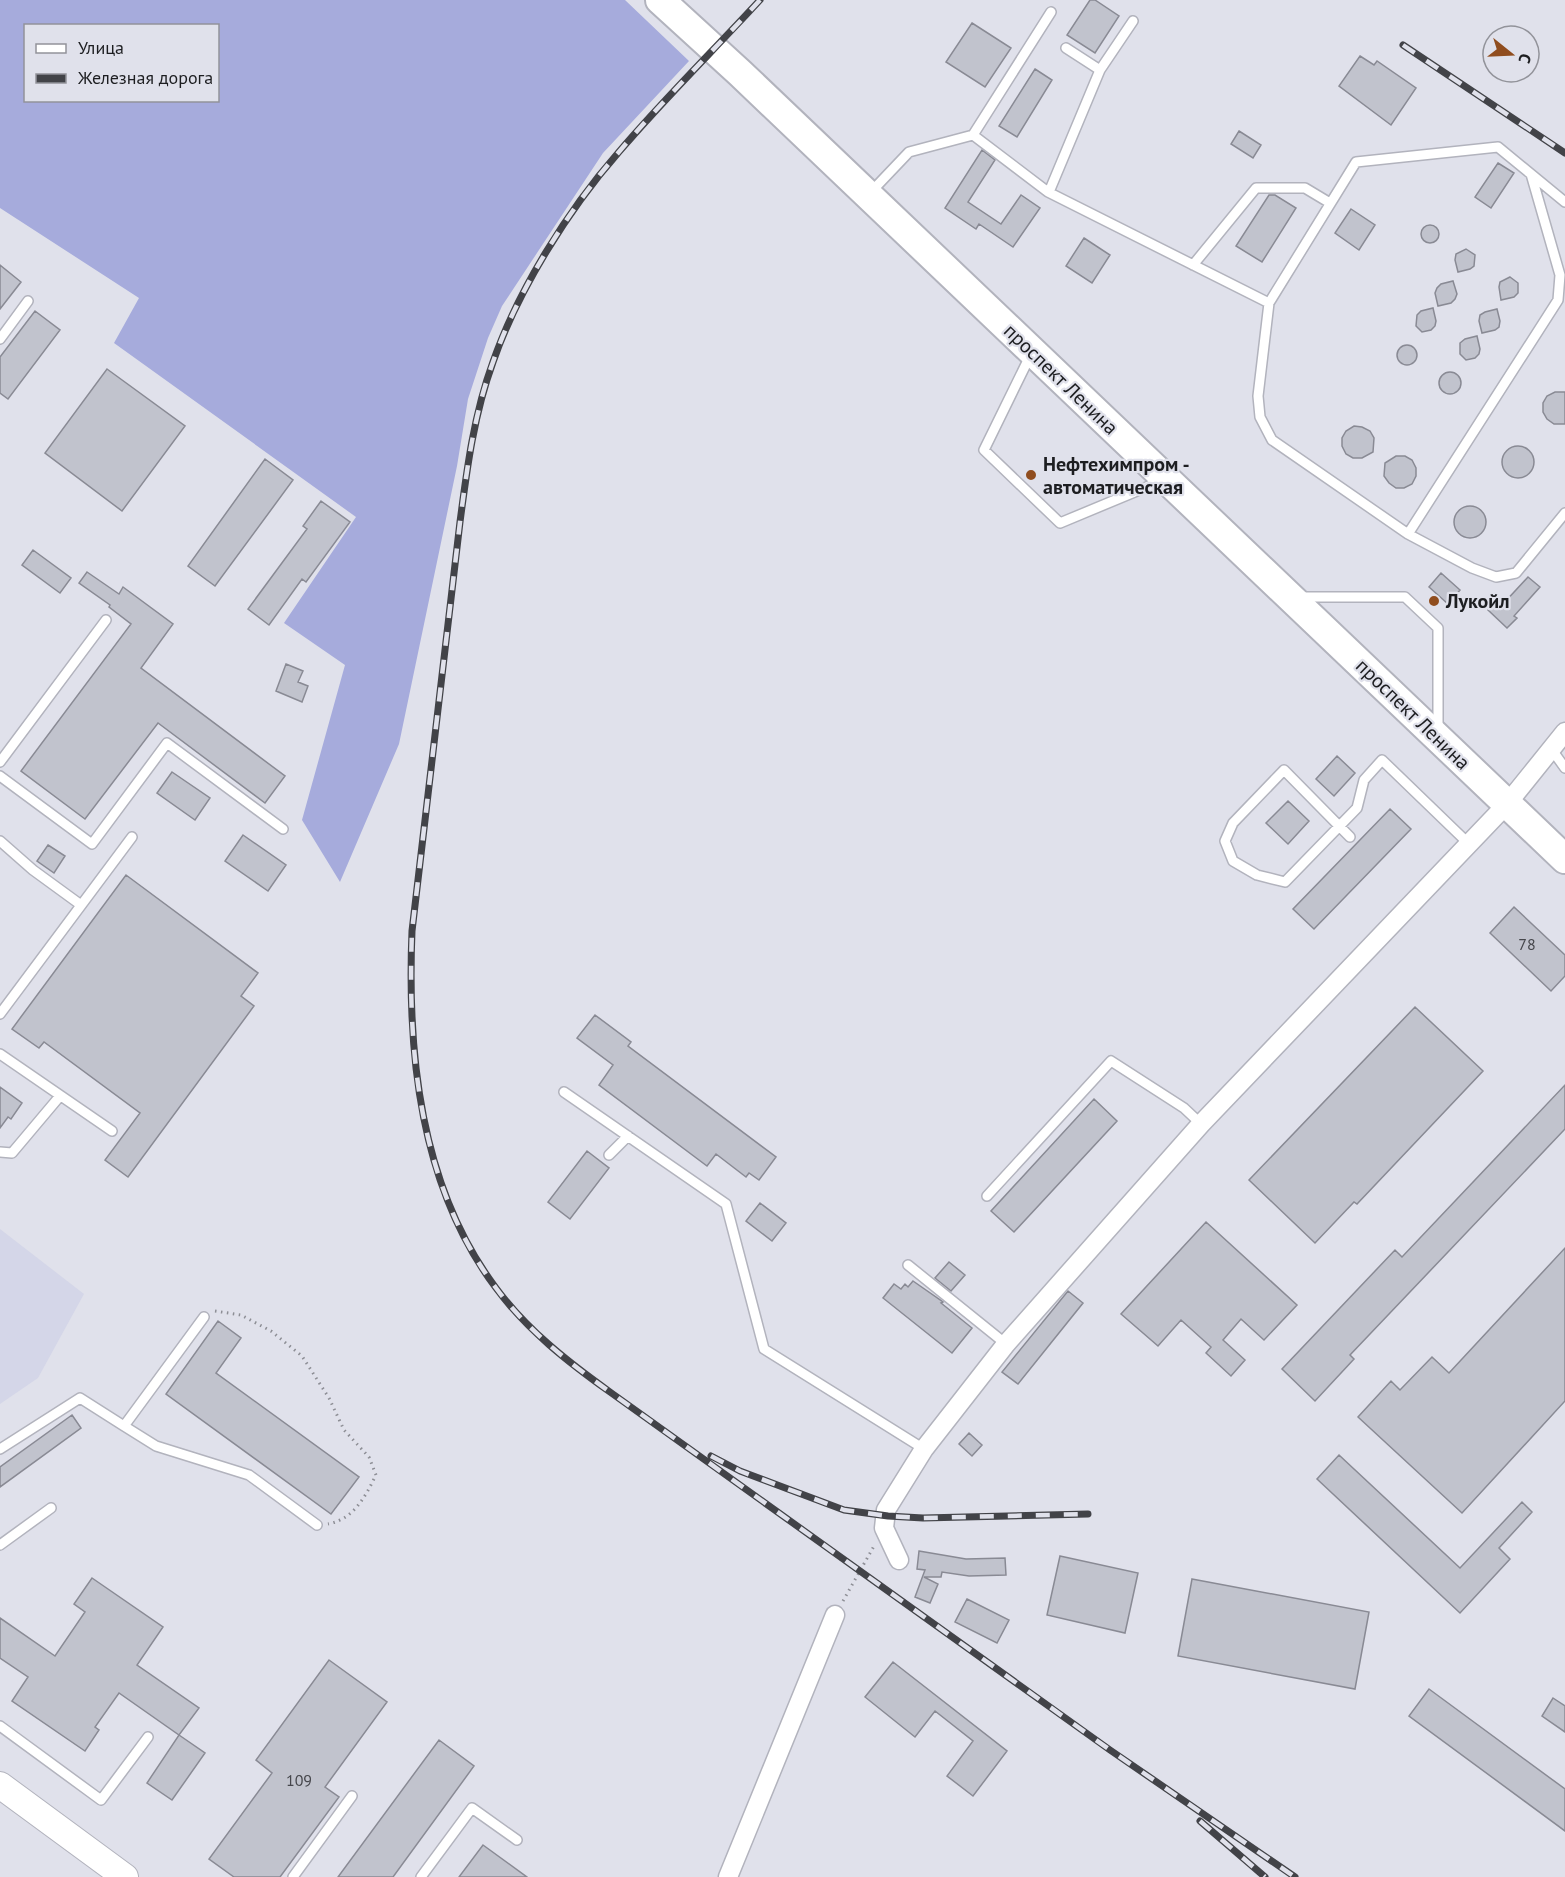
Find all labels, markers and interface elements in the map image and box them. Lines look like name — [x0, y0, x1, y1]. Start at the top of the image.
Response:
legend — [24, 24, 219, 102]
north arrow — [1481, 24, 1541, 84]
text: Улица — [78, 36, 124, 59]
text: С — [1514, 51, 1536, 66]
text: Железная дорога — [77, 66, 213, 89]
street label: проспект Ленина — [998, 318, 1124, 440]
place label: Нефтехимпром - автоматическая — [1043, 451, 1190, 500]
marker: Нефтехимпром - автоматическая — [1024, 468, 1038, 482]
place label: Лукойл — [1445, 588, 1509, 614]
marker: Лукойл — [1427, 594, 1441, 608]
street label: проспект Ленина — [1350, 653, 1476, 775]
house number: 78 — [1518, 934, 1536, 954]
house number: 109 — [286, 1770, 312, 1790]

